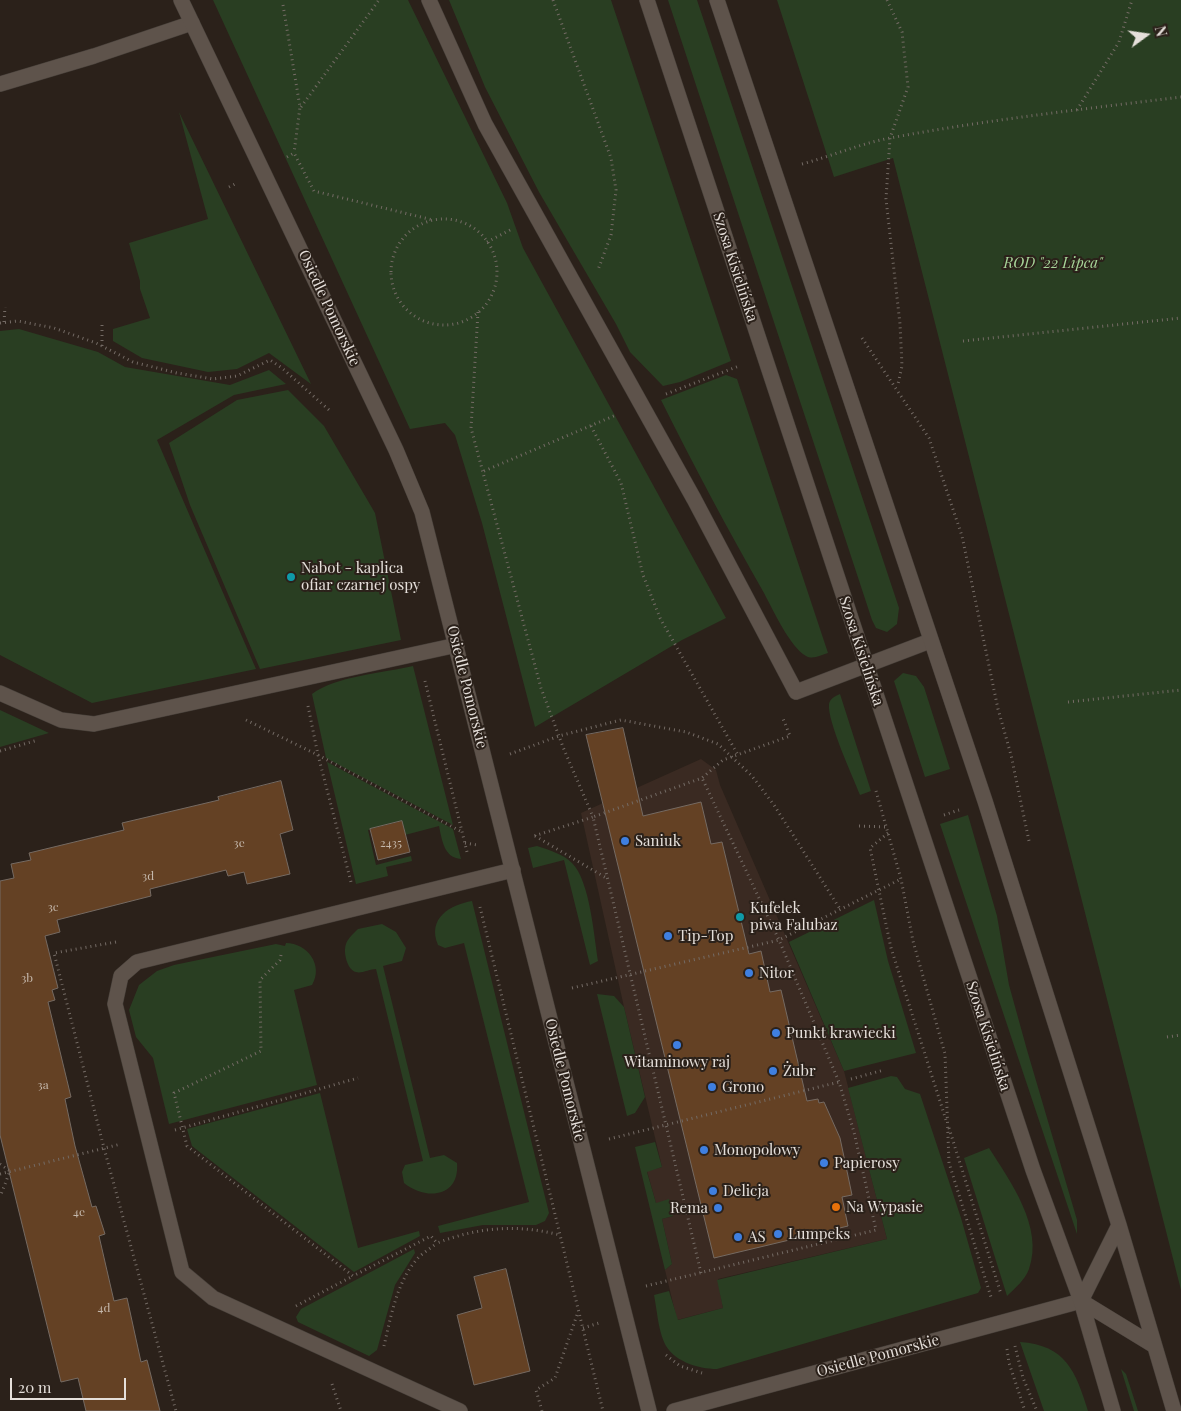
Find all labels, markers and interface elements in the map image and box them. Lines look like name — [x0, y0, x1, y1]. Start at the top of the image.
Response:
north arrow — [1121, 10, 1171, 60]
text: N — [1151, 24, 1171, 38]
street label: Szosa Kisielińska — [709, 210, 761, 324]
street label: Osiedle Pomorskie — [294, 247, 364, 369]
park label: ROD "22 Lipca" — [1003, 254, 1103, 272]
place label: Nabot - kaplica ofiar czarnej ospy — [301, 559, 420, 594]
marker: Nabot - kaplica ofiar czarnej ospy — [285, 571, 297, 583]
street label: Szosa Kisielińska — [835, 594, 887, 708]
street label: Osiedle Pomorskie — [443, 624, 491, 750]
place label: Saniuk — [635, 832, 681, 850]
marker: Saniuk — [619, 835, 631, 847]
house number: 3e — [233, 836, 245, 850]
house number: 2435 — [380, 836, 402, 850]
house number: 3d — [142, 869, 154, 883]
place label: Kufelek piwa Falubaz — [750, 899, 838, 934]
house number: 3c — [47, 900, 59, 914]
marker: Kufelek piwa Falubaz — [734, 911, 746, 923]
place label: Tip-Top — [678, 927, 734, 945]
marker: Tip-Top — [662, 930, 674, 942]
place label: Nitor — [759, 964, 794, 982]
marker: Nitor — [743, 967, 755, 979]
house number: 3b — [21, 971, 33, 985]
street label: Szosa Kisielińska — [962, 979, 1014, 1093]
street label: Osiedle Pomorskie — [541, 1017, 589, 1143]
place label: Punkt krawiecki — [786, 1024, 896, 1042]
marker: Punkt krawiecki — [770, 1027, 782, 1039]
marker: Witaminowy raj — [671, 1039, 683, 1051]
place label: Witaminowy raj — [624, 1053, 730, 1071]
place label: Żubr — [783, 1062, 816, 1080]
marker: Żubr — [767, 1065, 779, 1077]
house number: 3a — [37, 1078, 49, 1092]
place label: Grono — [722, 1078, 764, 1096]
marker: Grono — [706, 1081, 718, 1093]
place label: Monopolowy — [714, 1141, 800, 1159]
marker: Monopolowy — [698, 1144, 710, 1156]
place label: Papierosy — [834, 1154, 900, 1172]
marker: Papierosy — [818, 1157, 830, 1169]
place label: Delicja — [723, 1182, 769, 1200]
marker: Delicja — [707, 1185, 719, 1197]
place label: Na Wypasie — [846, 1198, 923, 1216]
place label: Rema — [670, 1199, 708, 1217]
marker: Na Wypasie — [830, 1201, 842, 1213]
marker: Rema — [712, 1202, 724, 1214]
house number: 4e — [73, 1205, 85, 1219]
place label: Lumpeks — [788, 1225, 850, 1243]
place label: AS — [748, 1228, 766, 1246]
marker: Lumpeks — [772, 1228, 784, 1240]
marker: AS — [732, 1231, 744, 1243]
house number: 4d — [98, 1301, 110, 1315]
street label: Osiedle Pomorskie — [815, 1331, 941, 1381]
scale bar — [12, 1368, 129, 1400]
text: 20 m — [18, 1377, 51, 1397]

